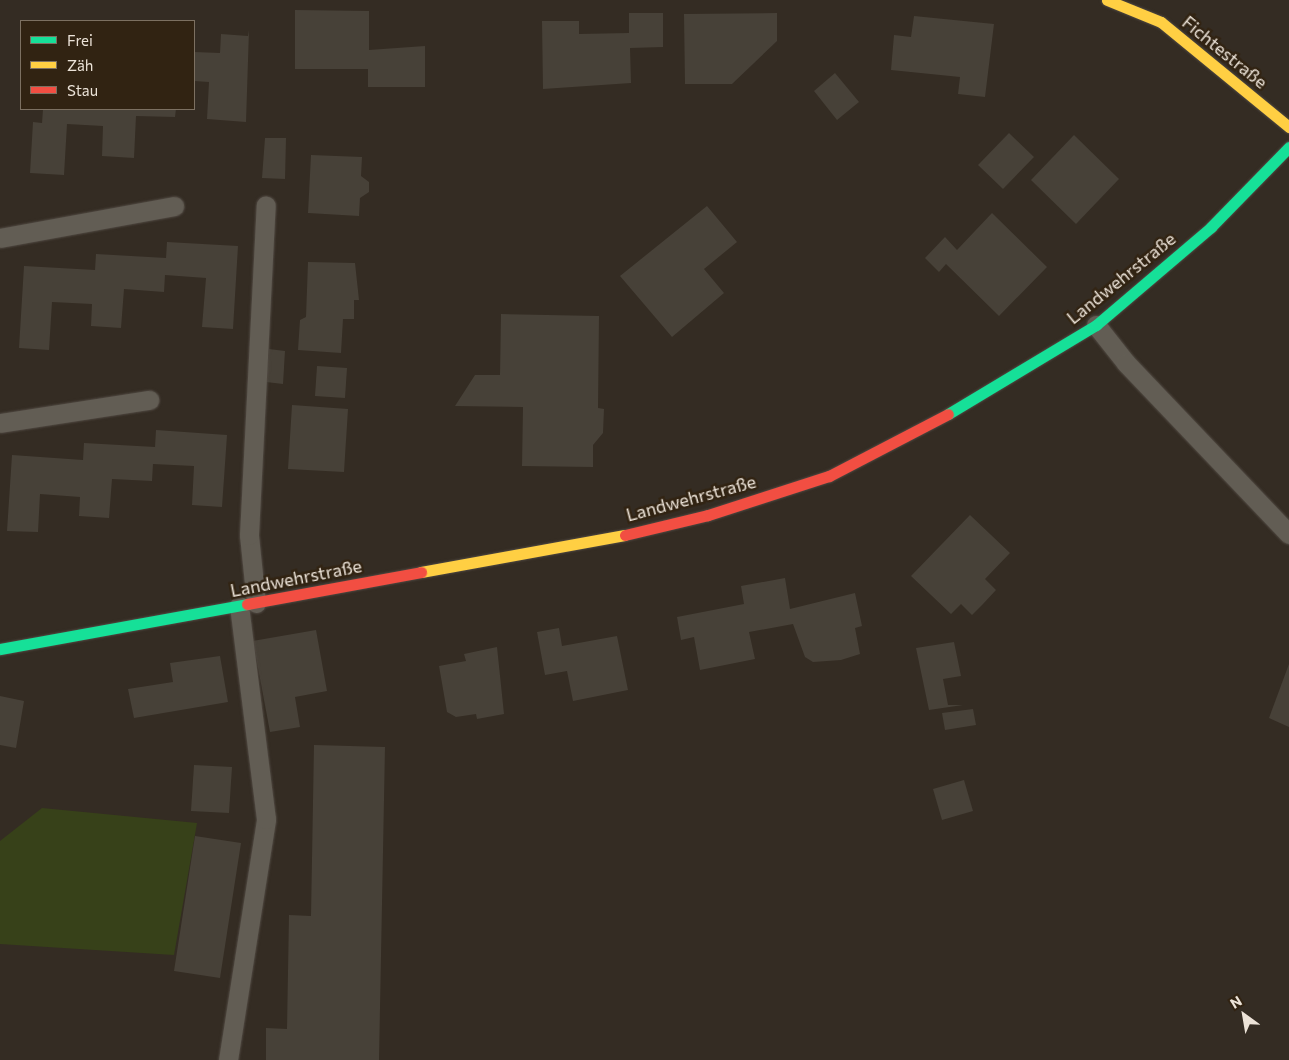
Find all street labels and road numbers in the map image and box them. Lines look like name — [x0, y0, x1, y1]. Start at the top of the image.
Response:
street label: Fichtestraße — [1178, 11, 1272, 93]
street label: Landwehrstraße — [1062, 228, 1180, 328]
street label: Landwehrstraße — [624, 470, 758, 526]
street label: Landwehrstraße — [228, 555, 364, 601]

